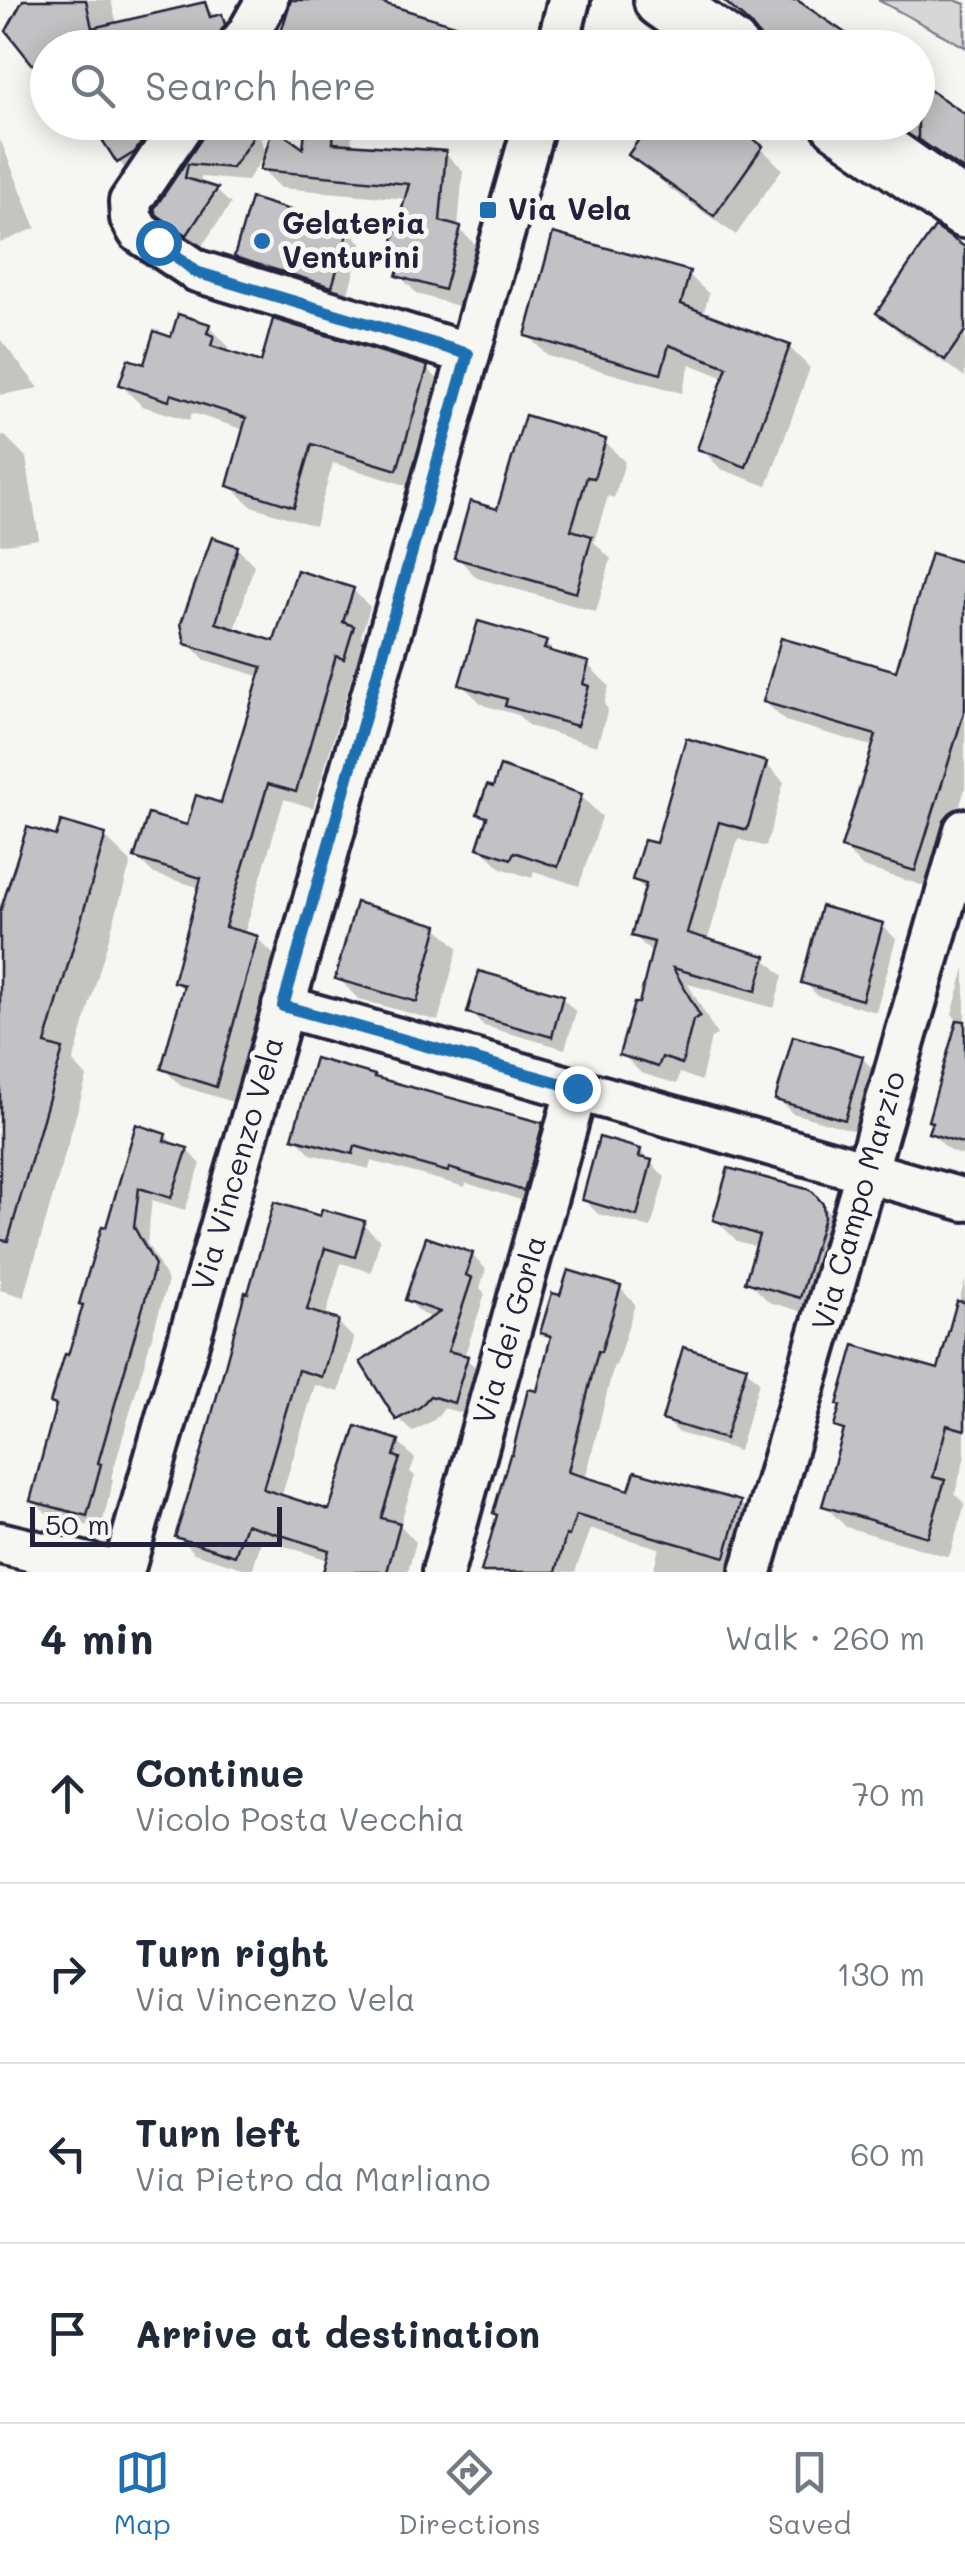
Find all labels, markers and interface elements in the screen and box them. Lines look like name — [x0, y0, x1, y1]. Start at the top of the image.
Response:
search box — [30, 30, 935, 140]
icon: search — [65, 58, 120, 113]
text: Search here — [145, 60, 376, 110]
place label: Via Vela — [508, 188, 631, 228]
marker: Via Vela — [477, 199, 499, 221]
place label: Gelateria Venturini — [282, 202, 425, 276]
route start — [136, 220, 182, 266]
marker: Gelateria Venturini — [251, 230, 273, 252]
street label: Via Vincenzo Vela — [181, 1032, 292, 1295]
route end — [555, 1066, 601, 1112]
street label: Via Campo Marzio — [801, 1066, 913, 1335]
street label: Via dei Gorla — [462, 1230, 554, 1428]
scale bar — [30, 1502, 282, 1546]
text: 50 m — [45, 1506, 110, 1542]
text: 4 min — [40, 1610, 153, 1665]
text: Walk · 260 m — [725, 1616, 925, 1658]
text: Continue — [135, 1747, 304, 1797]
icon: ahead — [40, 1766, 95, 1821]
text: 70 m — [852, 1772, 925, 1814]
text: Vicolo Posta Vecchia — [135, 1797, 465, 1839]
text: Turn right — [135, 1927, 329, 1977]
icon: right — [40, 1946, 95, 2001]
text: 130 m — [836, 1952, 925, 1994]
text: Via Vincenzo Vela — [135, 1977, 415, 2019]
text: Turn left — [135, 2107, 301, 2157]
icon: left — [40, 2126, 95, 2181]
text: 60 m — [850, 2132, 925, 2174]
text: Via Pietro da Marliano — [135, 2157, 491, 2199]
icon: arrive — [40, 2306, 95, 2361]
text: Arrive at destination — [135, 2308, 540, 2358]
tab: Map — [114, 2445, 171, 2541]
tab: Directions — [398, 2445, 541, 2541]
tab: Saved — [768, 2445, 851, 2541]

